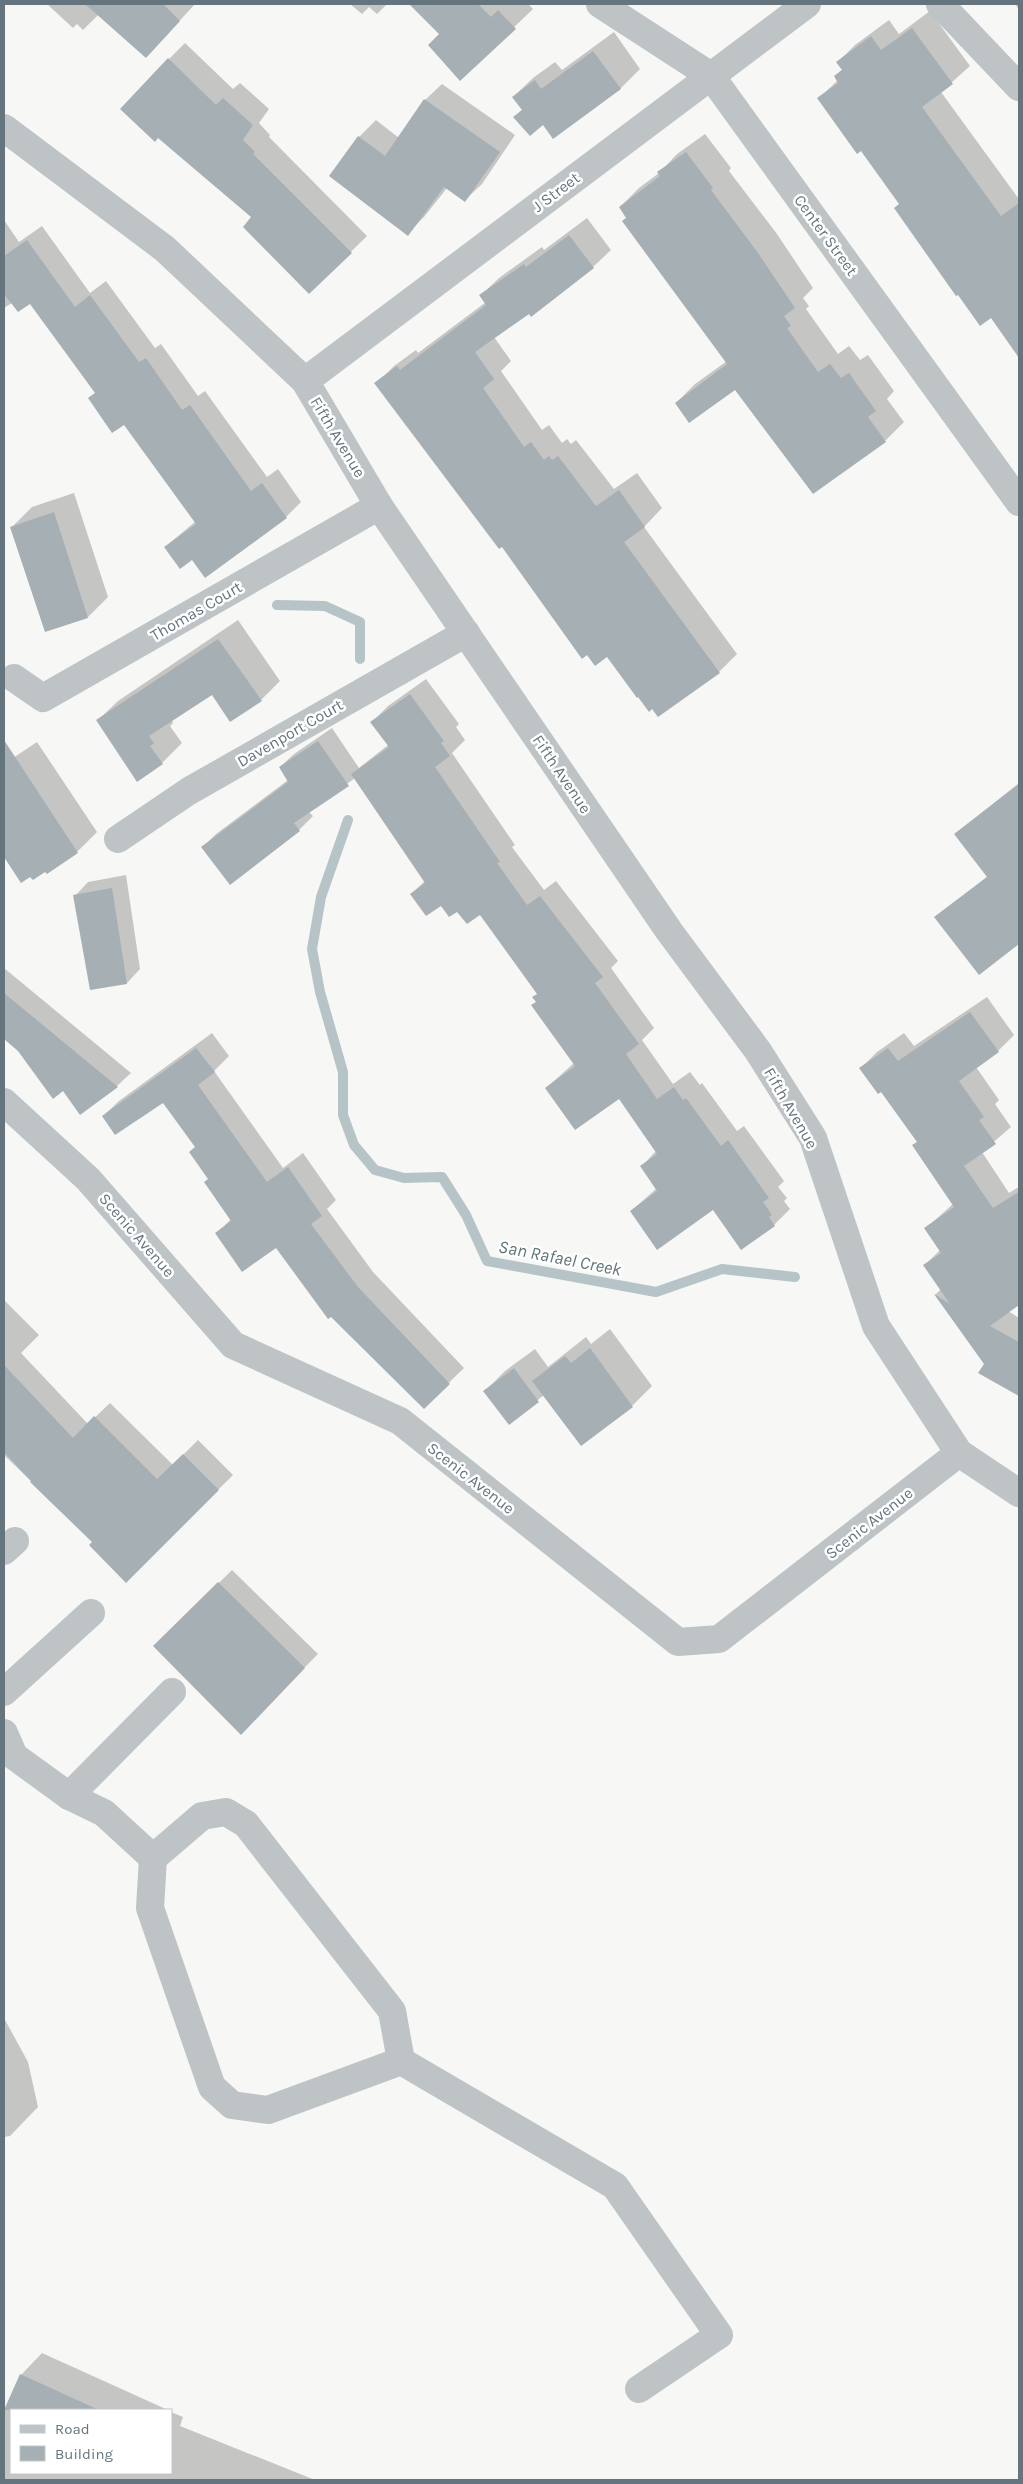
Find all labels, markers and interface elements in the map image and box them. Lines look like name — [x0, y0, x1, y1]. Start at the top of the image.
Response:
street label: J Street — [529, 168, 583, 216]
street label: Center Street — [790, 191, 862, 279]
street label: Fifth Avenue — [306, 393, 370, 481]
street label: Thomas Court — [147, 577, 245, 645]
street label: Davenport Court — [234, 695, 346, 771]
street label: Fifth Avenue — [529, 731, 595, 817]
street label: Fifth Avenue — [760, 1064, 822, 1152]
street label: Scenic Avenue — [95, 1189, 179, 1281]
water label: San Rafael Creek — [497, 1235, 624, 1281]
street label: Scenic Avenue — [424, 1438, 518, 1518]
street label: Scenic Avenue — [822, 1483, 916, 1563]
legend — [10, 2409, 172, 2474]
text: Road — [55, 2420, 90, 2438]
text: Building — [55, 2445, 113, 2463]

